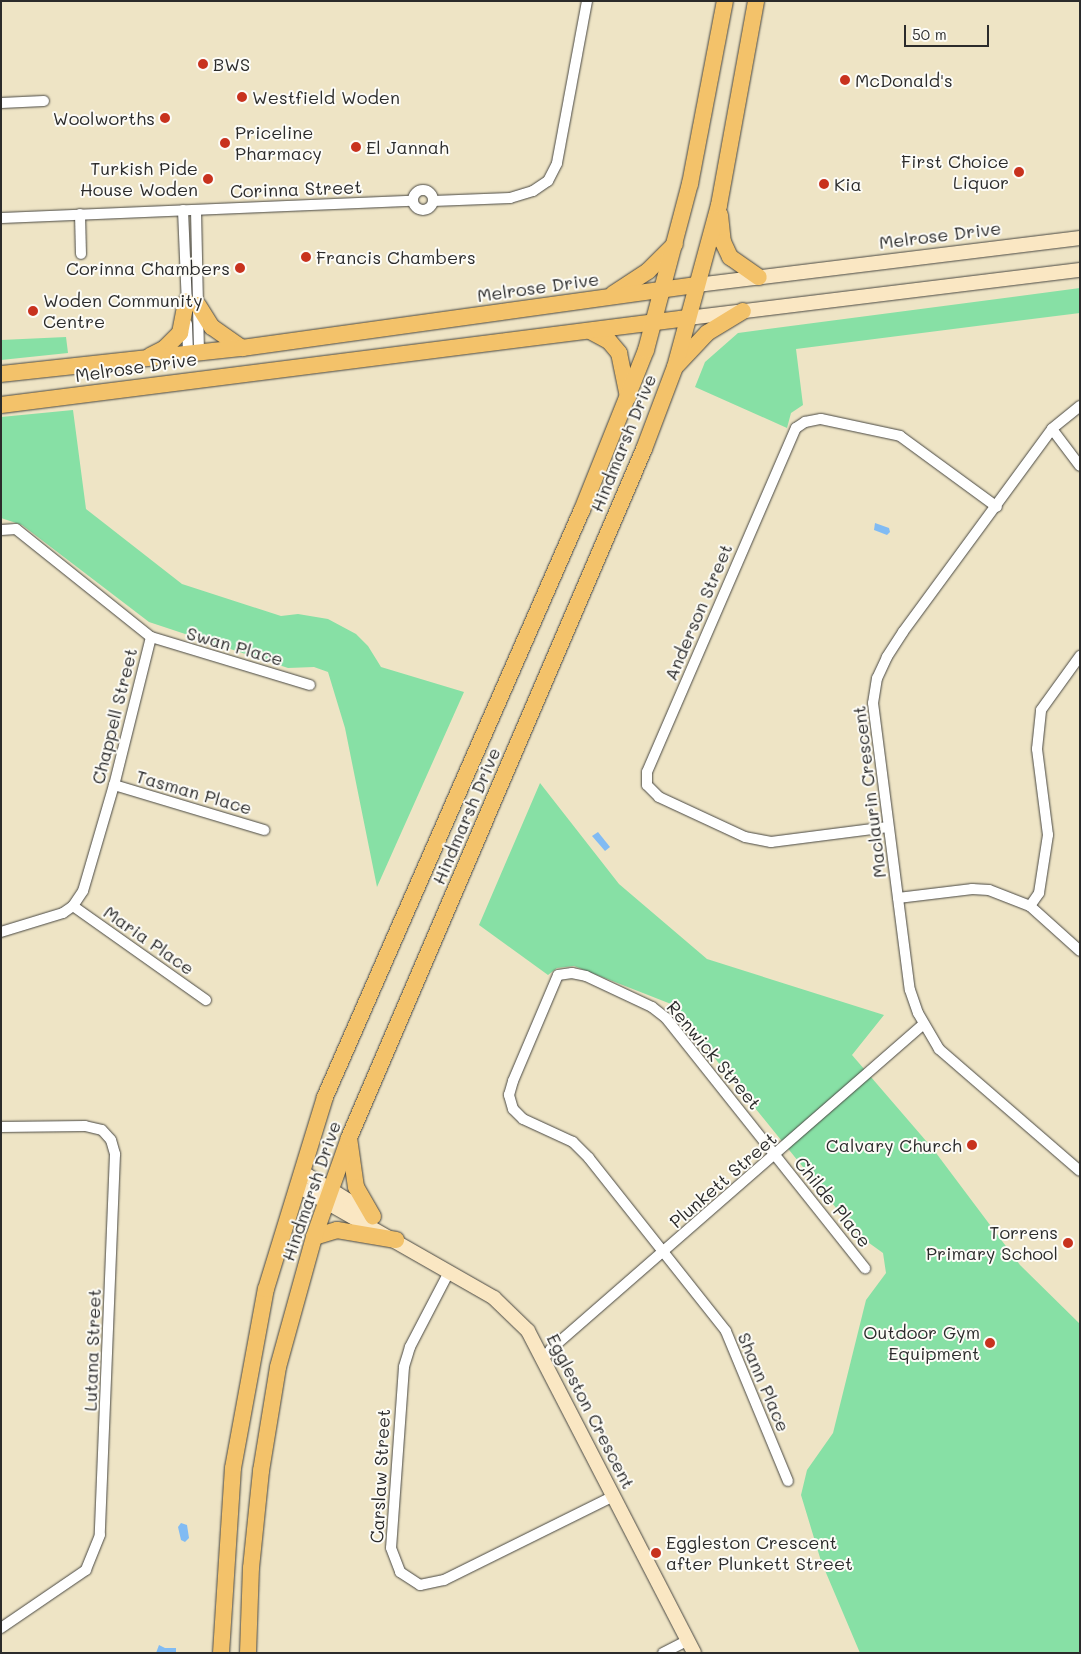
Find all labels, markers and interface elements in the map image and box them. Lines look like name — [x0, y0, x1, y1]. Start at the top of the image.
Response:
scale bar — [906, 15, 991, 47]
text: 50 m — [912, 24, 947, 44]
place label: BWS — [213, 53, 250, 75]
marker: BWS — [197, 58, 209, 70]
place label: McDonald's — [855, 69, 953, 91]
marker: McDonald's — [839, 74, 851, 86]
place label: Westfield Woden — [252, 86, 400, 108]
marker: Westfield Woden — [236, 91, 248, 103]
place label: Woolworths — [53, 107, 155, 129]
marker: Woolworths — [159, 112, 171, 124]
place label: Priceline Pharmacy — [235, 122, 322, 164]
place label: El Jannah — [366, 136, 449, 158]
marker: Priceline Pharmacy — [219, 137, 231, 149]
marker: El Jannah — [350, 141, 362, 153]
place label: First Choice Liquor — [901, 151, 1009, 193]
place label: Turkish Pide House Woden — [80, 158, 198, 200]
marker: First Choice Liquor — [1013, 166, 1025, 178]
marker: Turkish Pide House Woden — [202, 173, 214, 185]
place label: Kia — [834, 173, 862, 195]
street label: Corinna Street — [230, 176, 362, 202]
marker: Kia — [818, 178, 830, 190]
street label: Melrose Drive — [878, 217, 1002, 253]
place label: Francis Chambers — [316, 246, 476, 268]
marker: Francis Chambers — [300, 251, 312, 263]
place label: Corinna Chambers — [66, 257, 230, 279]
marker: Corinna Chambers — [234, 262, 246, 274]
street label: Melrose Drive — [476, 268, 600, 306]
place label: Woden Community Centre — [43, 290, 203, 332]
marker: Woden Community Centre — [27, 305, 39, 317]
street label: Melrose Drive — [74, 348, 198, 386]
street label: Hindmarsh Drive — [586, 371, 660, 515]
street label: Anderson Street — [659, 540, 737, 684]
street label: Swan Place — [184, 622, 286, 670]
street label: Chappell Street — [87, 646, 141, 786]
street label: Maclaurin Crescent — [848, 705, 890, 879]
street label: Hindmarsh Drive — [427, 744, 505, 888]
street label: Tasman Place — [133, 765, 255, 819]
street label: Maria Place — [100, 901, 198, 979]
street label: Renwick Street — [662, 996, 766, 1114]
street label: Hindmarsh Drive — [277, 1118, 345, 1264]
street label: Plunkett Street — [665, 1128, 781, 1232]
place label: Calvary Church — [826, 1134, 962, 1156]
marker: Calvary Church — [966, 1139, 978, 1151]
street label: Childe Place — [790, 1153, 876, 1251]
place label: Torrens Primary School — [926, 1222, 1058, 1264]
marker: Torrens Primary School — [1062, 1237, 1074, 1249]
street label: Lutana Street — [79, 1288, 105, 1412]
place label: Outdoor Gym Equipment — [863, 1322, 980, 1365]
street label: Shann Place — [733, 1329, 795, 1435]
street label: Eggleston Crescent — [542, 1330, 640, 1492]
marker: Outdoor Gym Equipment — [984, 1337, 996, 1349]
street label: Carslaw Street — [366, 1408, 394, 1544]
place label: Eggleston Crescent after Plunkett Street — [666, 1532, 853, 1575]
marker: Eggleston Crescent after Plunkett Street — [650, 1547, 662, 1559]

